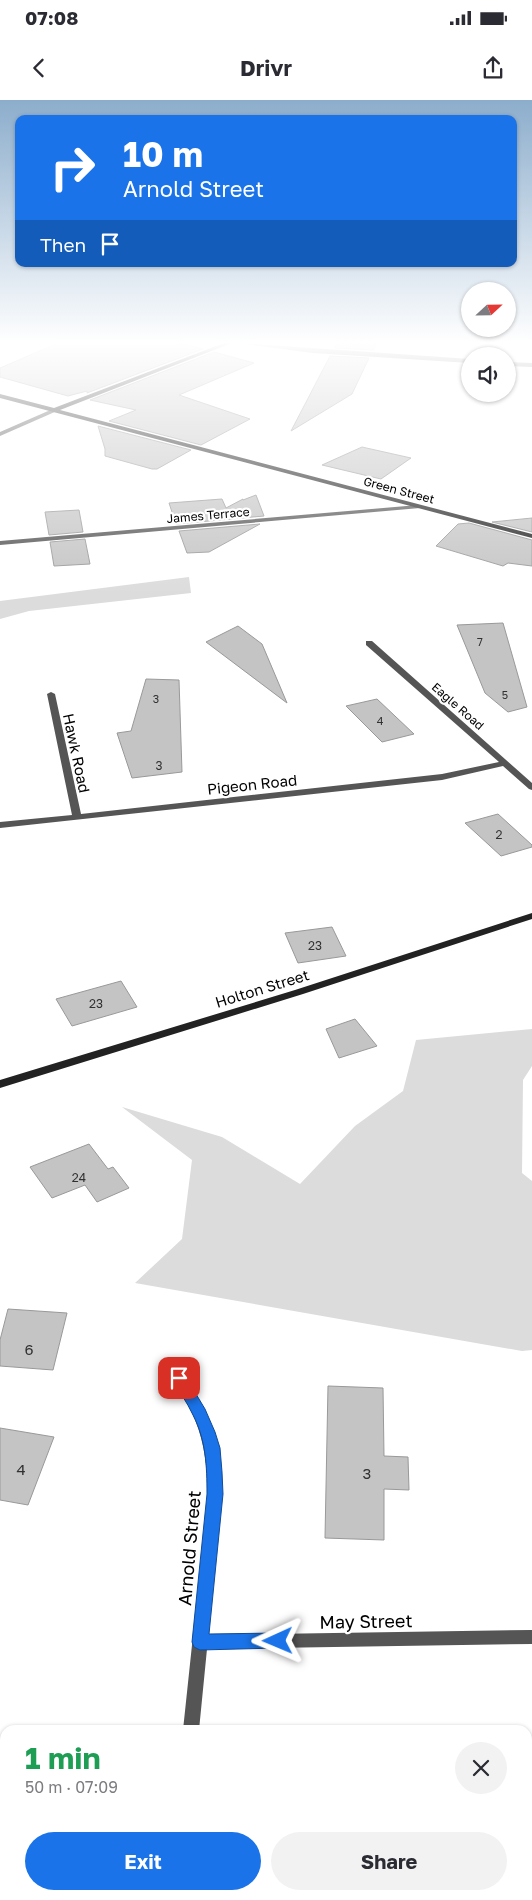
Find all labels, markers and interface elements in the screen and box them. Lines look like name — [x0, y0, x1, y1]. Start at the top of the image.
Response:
text: 07:08 — [25, 6, 78, 29]
icon: back — [25, 54, 53, 82]
text: Drivr — [240, 54, 292, 81]
icon: share — [479, 54, 507, 82]
text: 10 m — [123, 133, 203, 175]
icon: right — [40, 135, 105, 200]
text: Arnold Street — [123, 175, 264, 202]
icon: arrive — [96, 230, 124, 258]
text: Then — [40, 233, 86, 256]
north arrow — [461, 282, 516, 338]
map controls — [461, 282, 516, 402]
button: sound — [461, 347, 516, 402]
street label: Green Street — [362, 473, 436, 507]
street label: James Terrace — [166, 504, 250, 526]
house number: 7 — [477, 635, 483, 648]
street label: Eagle Road — [429, 679, 487, 733]
house number: 5 — [502, 688, 508, 701]
house number: 3 — [153, 692, 159, 705]
street label: Hawk Road — [60, 712, 94, 794]
house number: 4 — [377, 714, 384, 727]
house number: 3 — [155, 758, 163, 773]
street label: Pigeon Road — [206, 770, 298, 798]
house number: 2 — [496, 827, 503, 842]
house number: 23 — [308, 938, 322, 953]
street label: Holton Street — [213, 965, 311, 1011]
house number: 23 — [89, 996, 103, 1011]
house number: 24 — [72, 1170, 86, 1185]
house number: 6 — [24, 1340, 34, 1358]
pin — [158, 1357, 200, 1399]
icon: arrive — [165, 1364, 193, 1392]
house number: 4 — [16, 1460, 26, 1478]
house number: 3 — [363, 1464, 371, 1482]
street label: Arnold Street — [173, 1490, 205, 1606]
street label: May Street — [319, 1609, 413, 1633]
position arrow — [251, 1614, 303, 1666]
text: 1 min — [25, 1740, 101, 1776]
button: close — [455, 1742, 507, 1794]
text: 50 m · 07:09 — [25, 1777, 118, 1797]
button: Exit — [25, 1832, 261, 1890]
button: Share — [271, 1832, 507, 1890]

